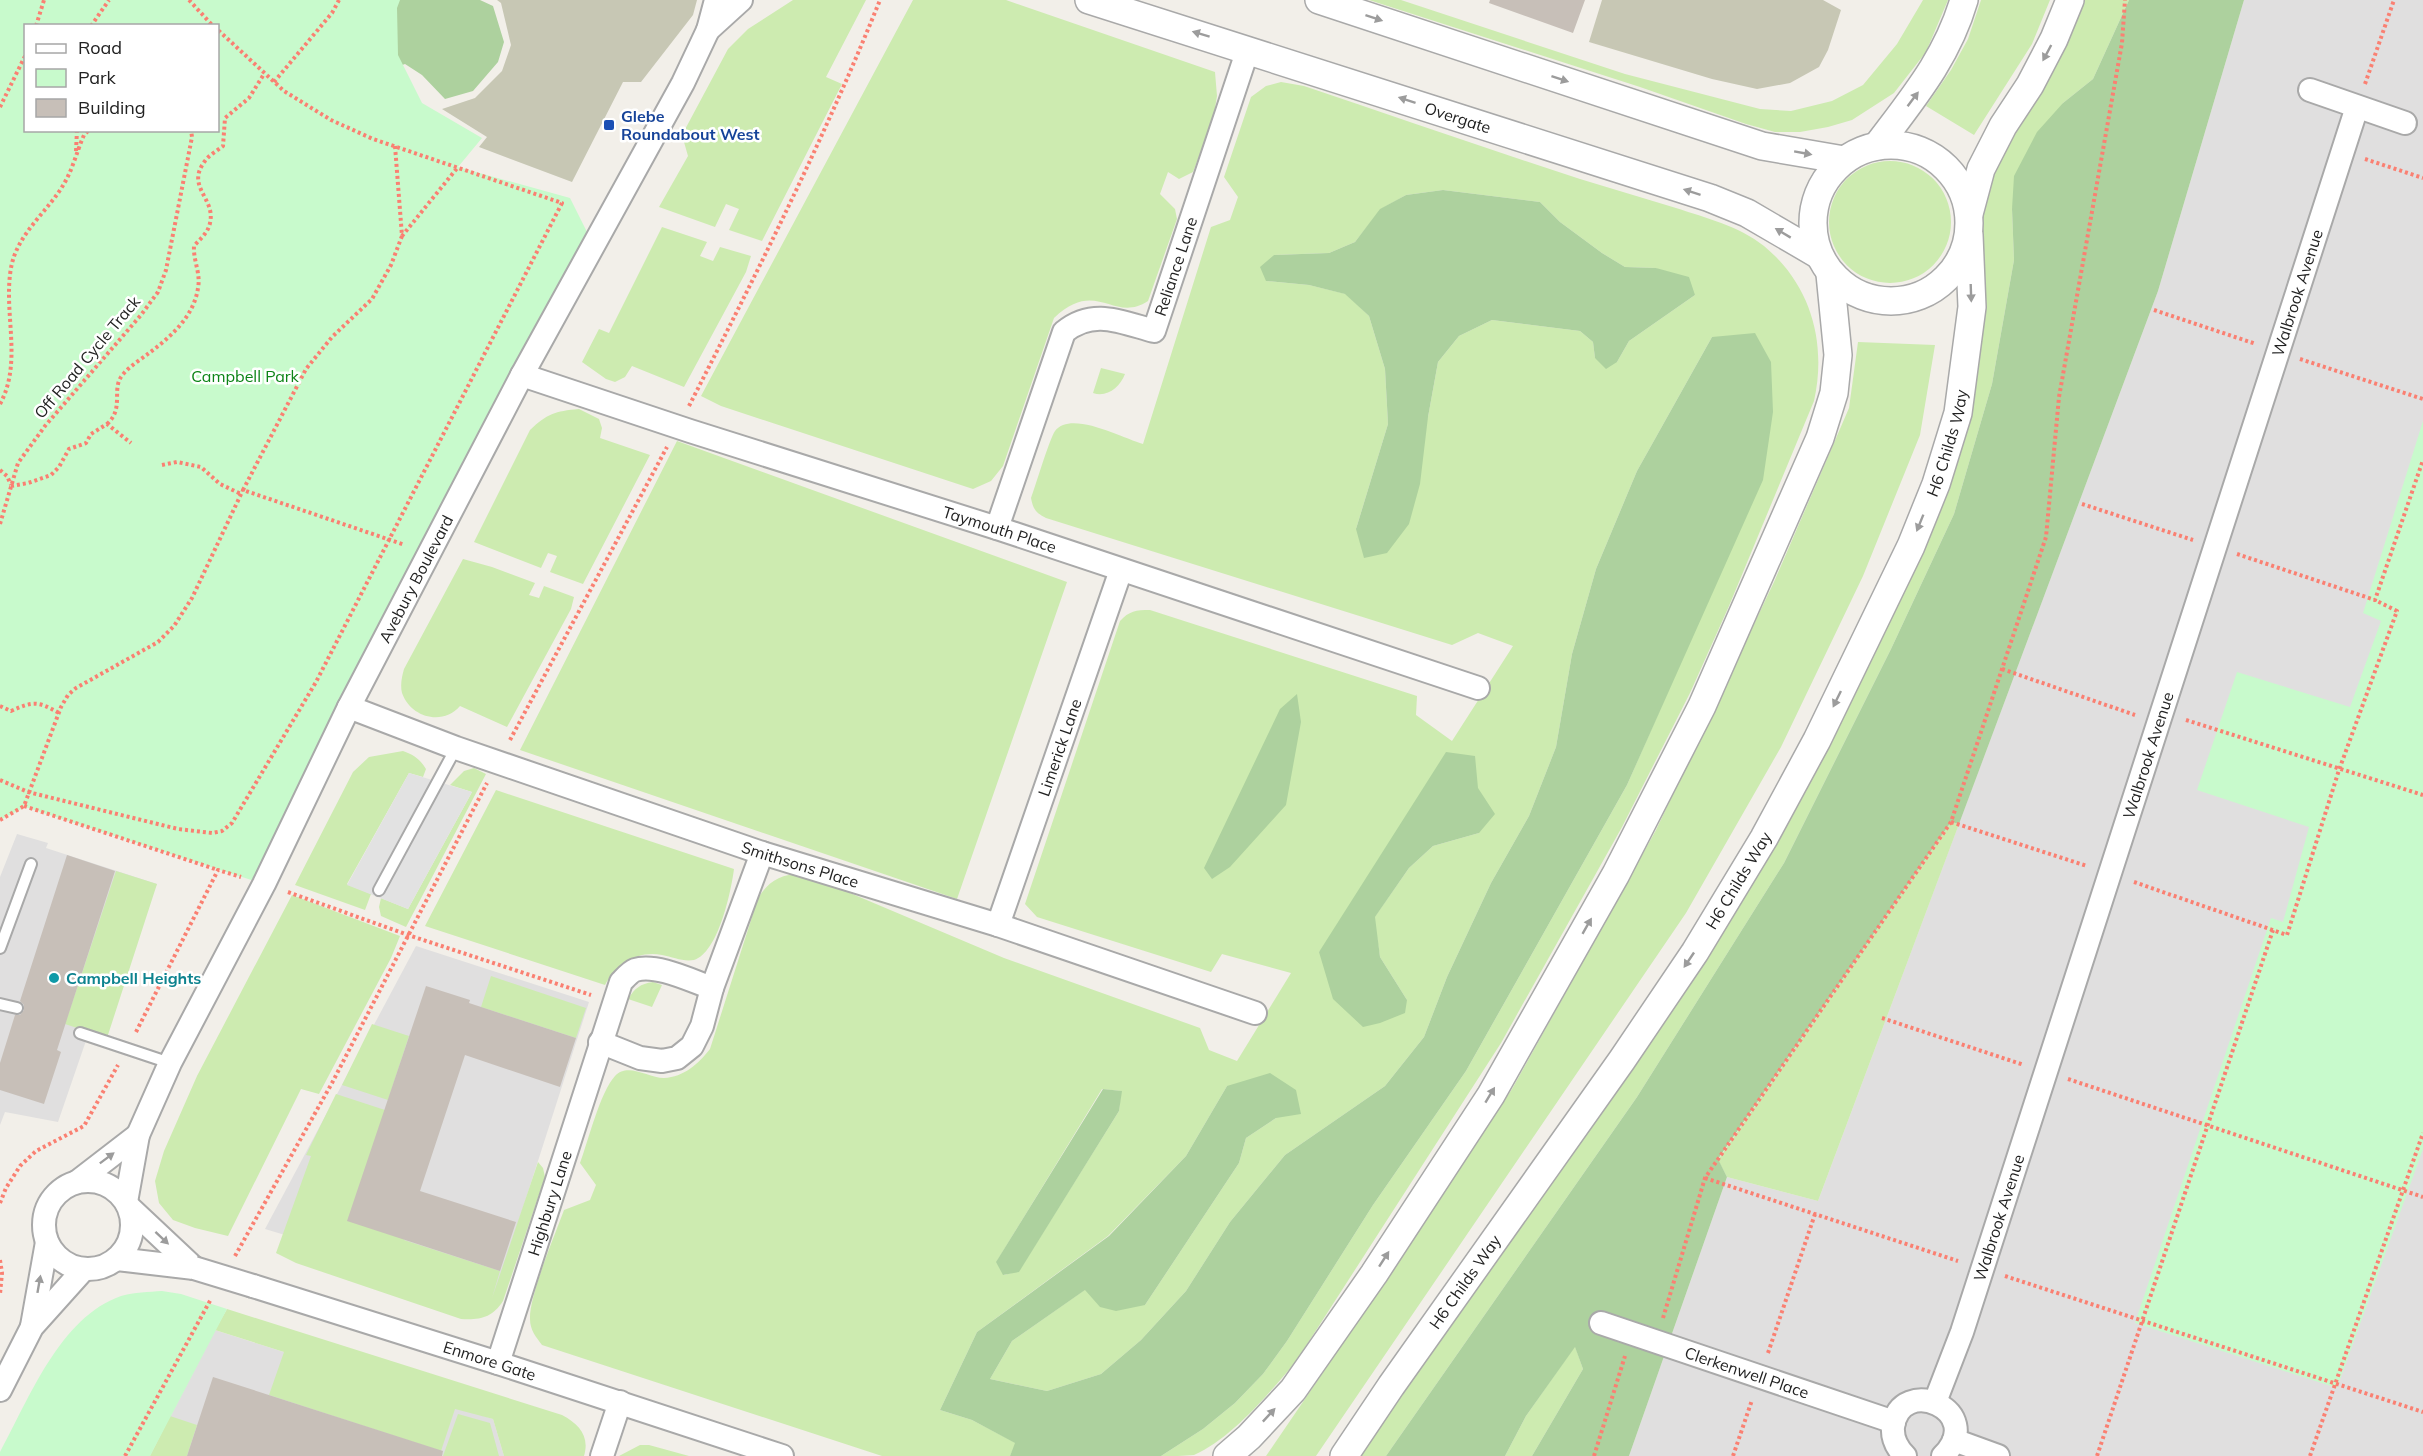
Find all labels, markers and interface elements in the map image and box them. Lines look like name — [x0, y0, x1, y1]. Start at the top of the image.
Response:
one-way arrow — [1365, 14, 1383, 23]
legend — [24, 24, 219, 132]
one-way arrow — [1192, 29, 1210, 39]
text: Road — [78, 36, 122, 59]
one-way arrow — [2042, 45, 2052, 62]
text: Park — [78, 66, 117, 89]
one-way arrow — [1551, 74, 1569, 84]
one-way arrow — [1906, 91, 1919, 107]
one-way arrow — [1398, 95, 1416, 104]
text: Building — [78, 96, 146, 119]
street label: Overgate — [1422, 98, 1493, 138]
place label: Glebe Roundabout West — [621, 106, 760, 144]
marker: Glebe Roundabout West — [602, 118, 616, 132]
one-way arrow — [1794, 148, 1813, 157]
one-way arrow — [1683, 187, 1701, 196]
street label: Reliance Lane — [1150, 214, 1201, 319]
street label: Walbrook Avenue — [2267, 227, 2327, 359]
one-way arrow — [1775, 228, 1791, 239]
one-way arrow — [1967, 284, 1976, 303]
street label: Off Road Cycle Track — [30, 291, 145, 422]
park label: Campbell Park — [191, 366, 300, 386]
street label: H6 Childs Way — [1922, 388, 1971, 499]
street label: Taymouth Place — [940, 502, 1059, 557]
street label: Avebury Boulevard — [374, 512, 457, 646]
one-way arrow — [1915, 514, 1924, 532]
street label: Walbrook Avenue — [2118, 689, 2178, 821]
one-way arrow — [1832, 691, 1842, 708]
street label: Limerick Lane — [1033, 696, 1086, 799]
street label: H6 Childs Way — [1701, 828, 1776, 933]
street label: Smithsons Place — [739, 837, 861, 892]
one-way arrow — [1582, 917, 1592, 934]
one-way arrow — [1684, 952, 1695, 968]
place label: Campbell Heights — [66, 968, 201, 988]
marker: Campbell Heights — [47, 971, 61, 985]
one-way arrow — [1485, 1087, 1496, 1103]
street label: Highbury Lane — [523, 1148, 576, 1258]
street label: Walbrook Avenue — [1969, 1152, 2029, 1284]
one-way arrow — [100, 1153, 115, 1165]
one-way arrow — [154, 1230, 168, 1244]
street label: H6 Childs Way — [1425, 1230, 1505, 1333]
one-way arrow — [1378, 1250, 1389, 1267]
one-way arrow — [35, 1275, 44, 1294]
street label: Enmore Gate — [441, 1336, 538, 1385]
street label: Clerkenwell Place — [1682, 1342, 1812, 1403]
one-way arrow — [1261, 1409, 1275, 1423]

